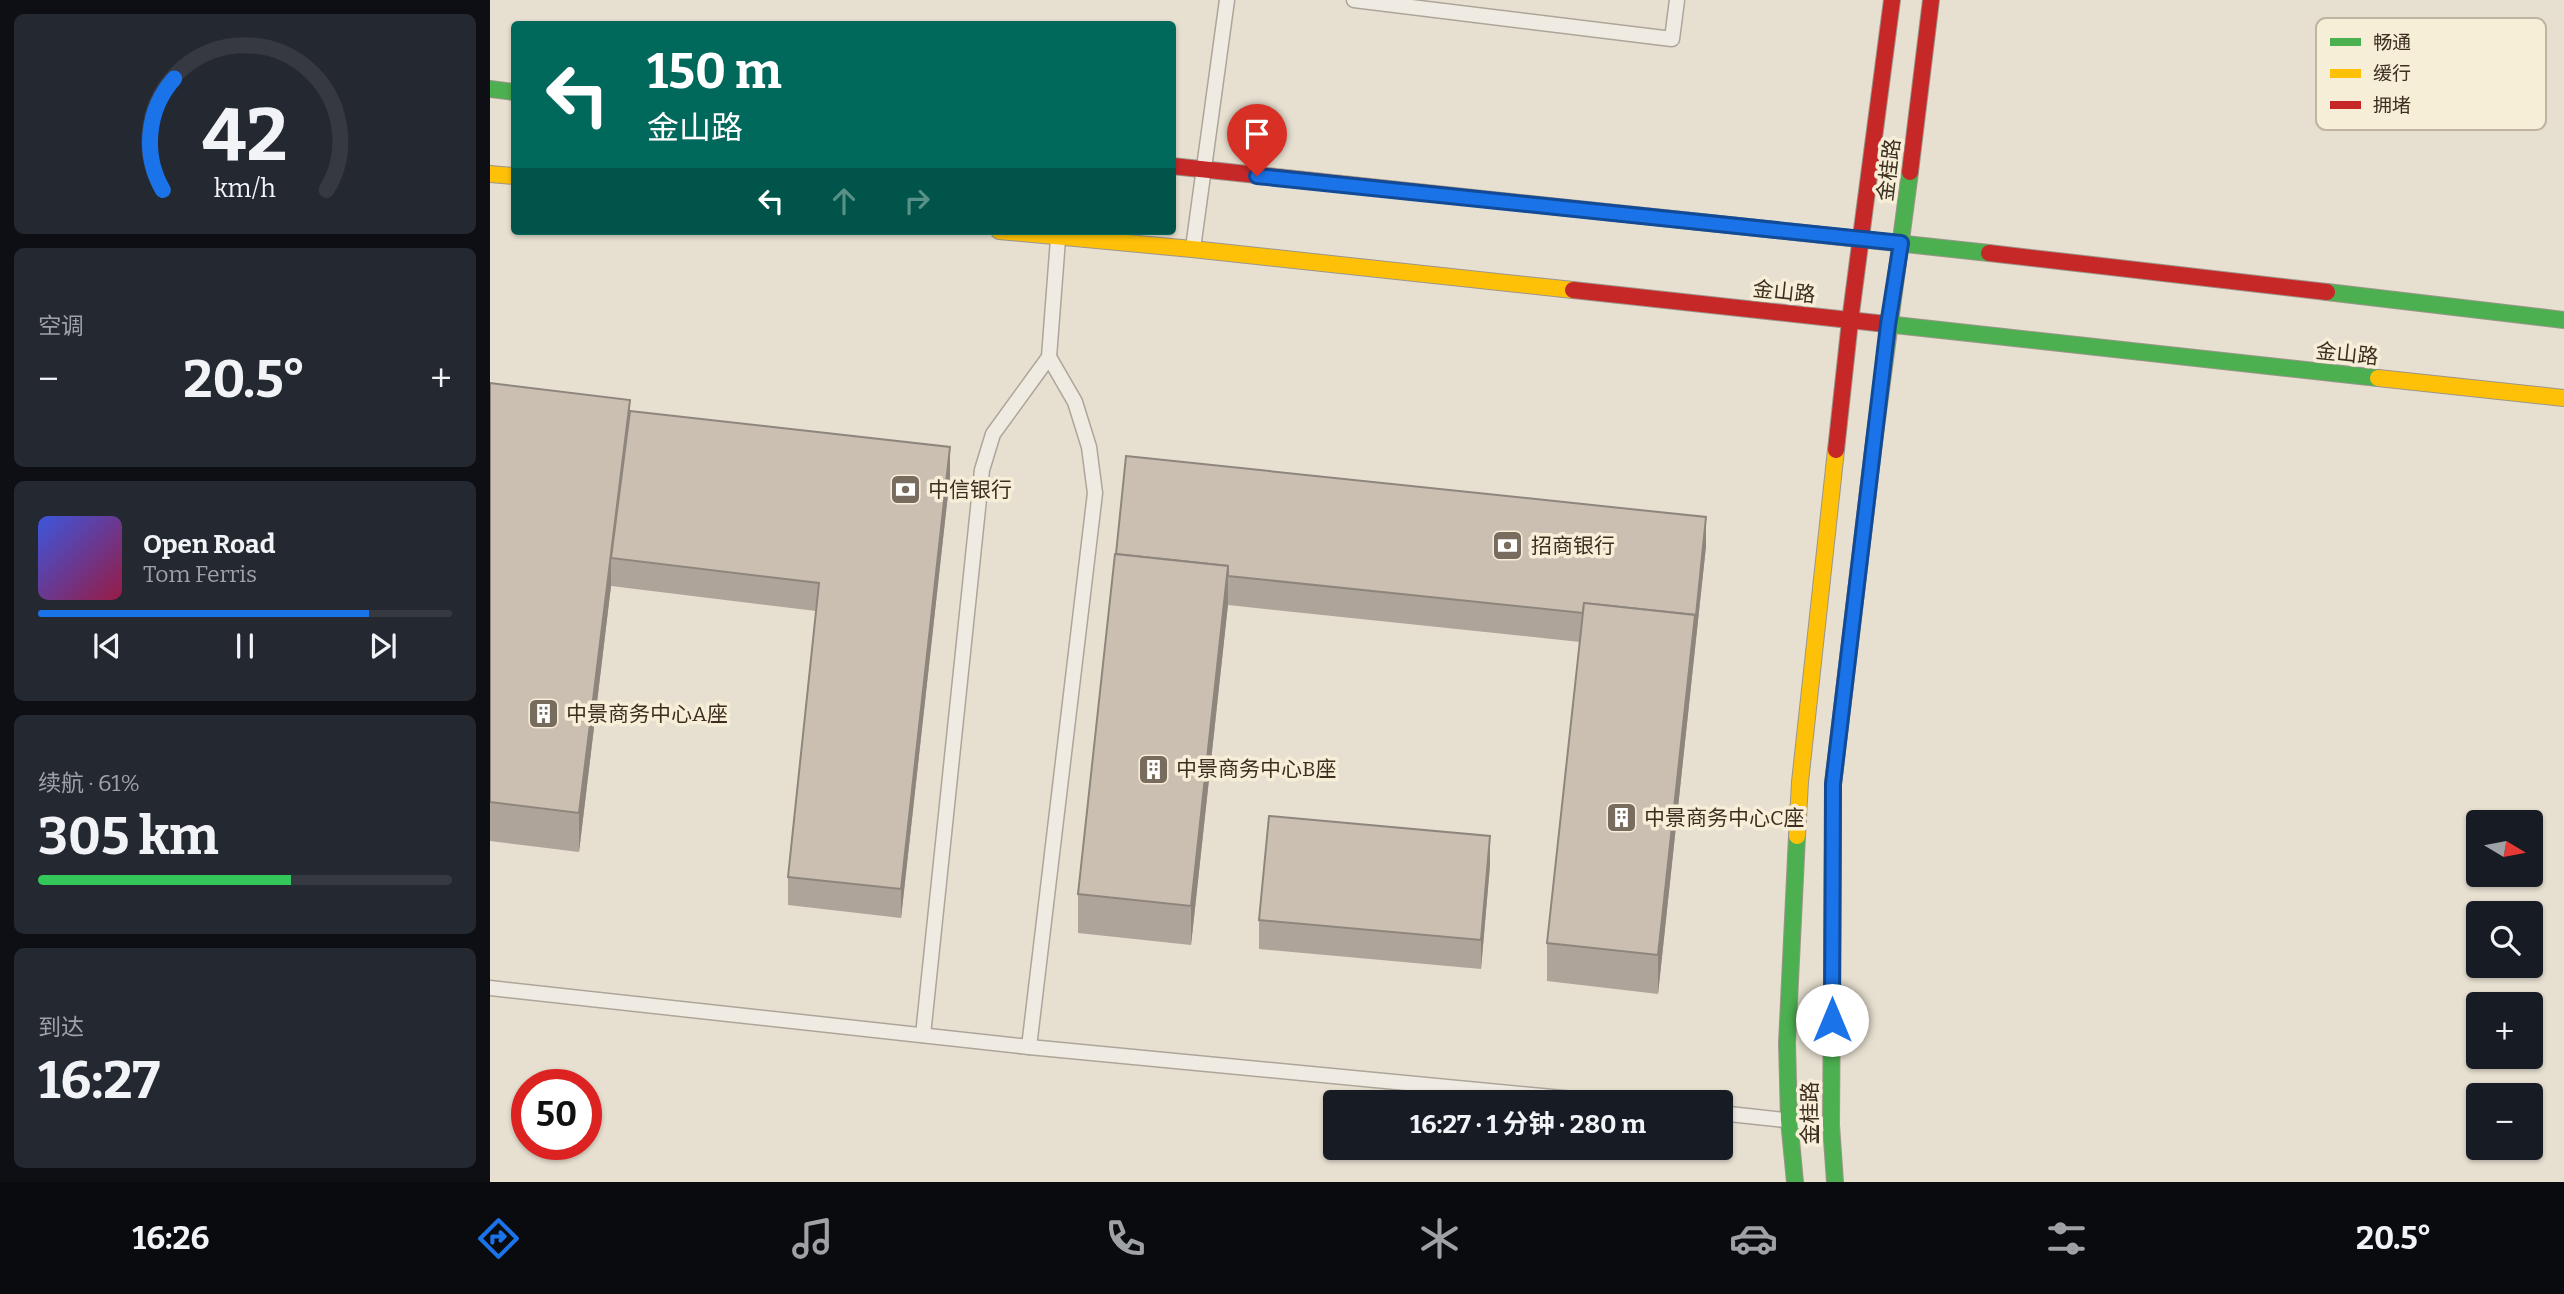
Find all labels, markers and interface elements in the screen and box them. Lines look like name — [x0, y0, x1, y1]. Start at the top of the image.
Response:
legend — [2316, 18, 2546, 130]
text: 畅通 — [2373, 31, 2411, 54]
text: 150 m — [647, 42, 782, 101]
icon: left — [532, 49, 623, 140]
text: 缓行 — [2373, 62, 2411, 85]
text: 42 — [202, 92, 288, 179]
text: 拥堵 — [2373, 94, 2411, 117]
pin — [1227, 104, 1287, 176]
text: 金山路 — [647, 109, 743, 147]
icon: arrive — [1238, 115, 1276, 153]
street label: 金桂路 — [1872, 137, 1906, 203]
text: km/h — [214, 174, 276, 204]
icon: left — [752, 182, 790, 220]
icon: ahead — [825, 182, 863, 220]
icon: right — [898, 182, 936, 220]
street label: 金山路 — [1751, 276, 1817, 308]
text: 空调 — [38, 312, 84, 340]
street label: 金山路 — [2314, 338, 2380, 370]
text: 20.5° — [183, 348, 306, 411]
text: − — [38, 356, 59, 402]
text: + — [430, 356, 452, 402]
bank icon: 中信银行 — [888, 473, 922, 507]
place label: 中信银行 — [928, 477, 1012, 503]
text: Open Road — [143, 529, 275, 560]
bank icon: 招商银行 — [1491, 529, 1525, 563]
place label: 招商银行 — [1531, 533, 1615, 559]
text: Tom Ferris — [143, 560, 257, 588]
icon: previous — [88, 627, 126, 665]
icon: pause — [226, 627, 264, 665]
icon: next — [364, 627, 402, 665]
building icon: 中景商务中心A座 — [526, 697, 560, 731]
place label: 中景商务中心A座 — [566, 701, 728, 727]
building icon: 中景商务中心B座 — [1136, 752, 1170, 786]
place label: 中景商务中心B座 — [1176, 756, 1337, 782]
text: 续航 · 61% — [38, 769, 140, 797]
building icon: 中景商务中心C座 — [1604, 801, 1638, 835]
text: 305 km — [38, 805, 219, 868]
place label: 中景商务中心C座 — [1644, 805, 1805, 831]
north arrow — [2466, 810, 2543, 887]
map controls — [2466, 810, 2543, 1160]
button: search — [2466, 901, 2543, 978]
position arrow — [1795, 983, 1869, 1057]
button: + — [2466, 992, 2543, 1069]
text: 到达 — [38, 1013, 84, 1041]
text: 16:27 — [38, 1049, 160, 1112]
speed limit sign: 50 — [511, 1069, 602, 1160]
street label: 金桂路 — [1797, 1082, 1823, 1145]
button: − — [2466, 1083, 2543, 1160]
text: 16:27 · 1 分钟 · 280 m — [1410, 1109, 1646, 1140]
icon: directions — [474, 1214, 523, 1263]
icon: music — [788, 1214, 837, 1263]
icon: phone — [1101, 1214, 1150, 1263]
icon: climate — [1415, 1214, 1464, 1263]
icon: car — [1729, 1214, 1778, 1263]
icon: filters — [2042, 1214, 2091, 1263]
text: 16:26 — [132, 1219, 209, 1257]
text: 20.5° — [2356, 1219, 2432, 1257]

